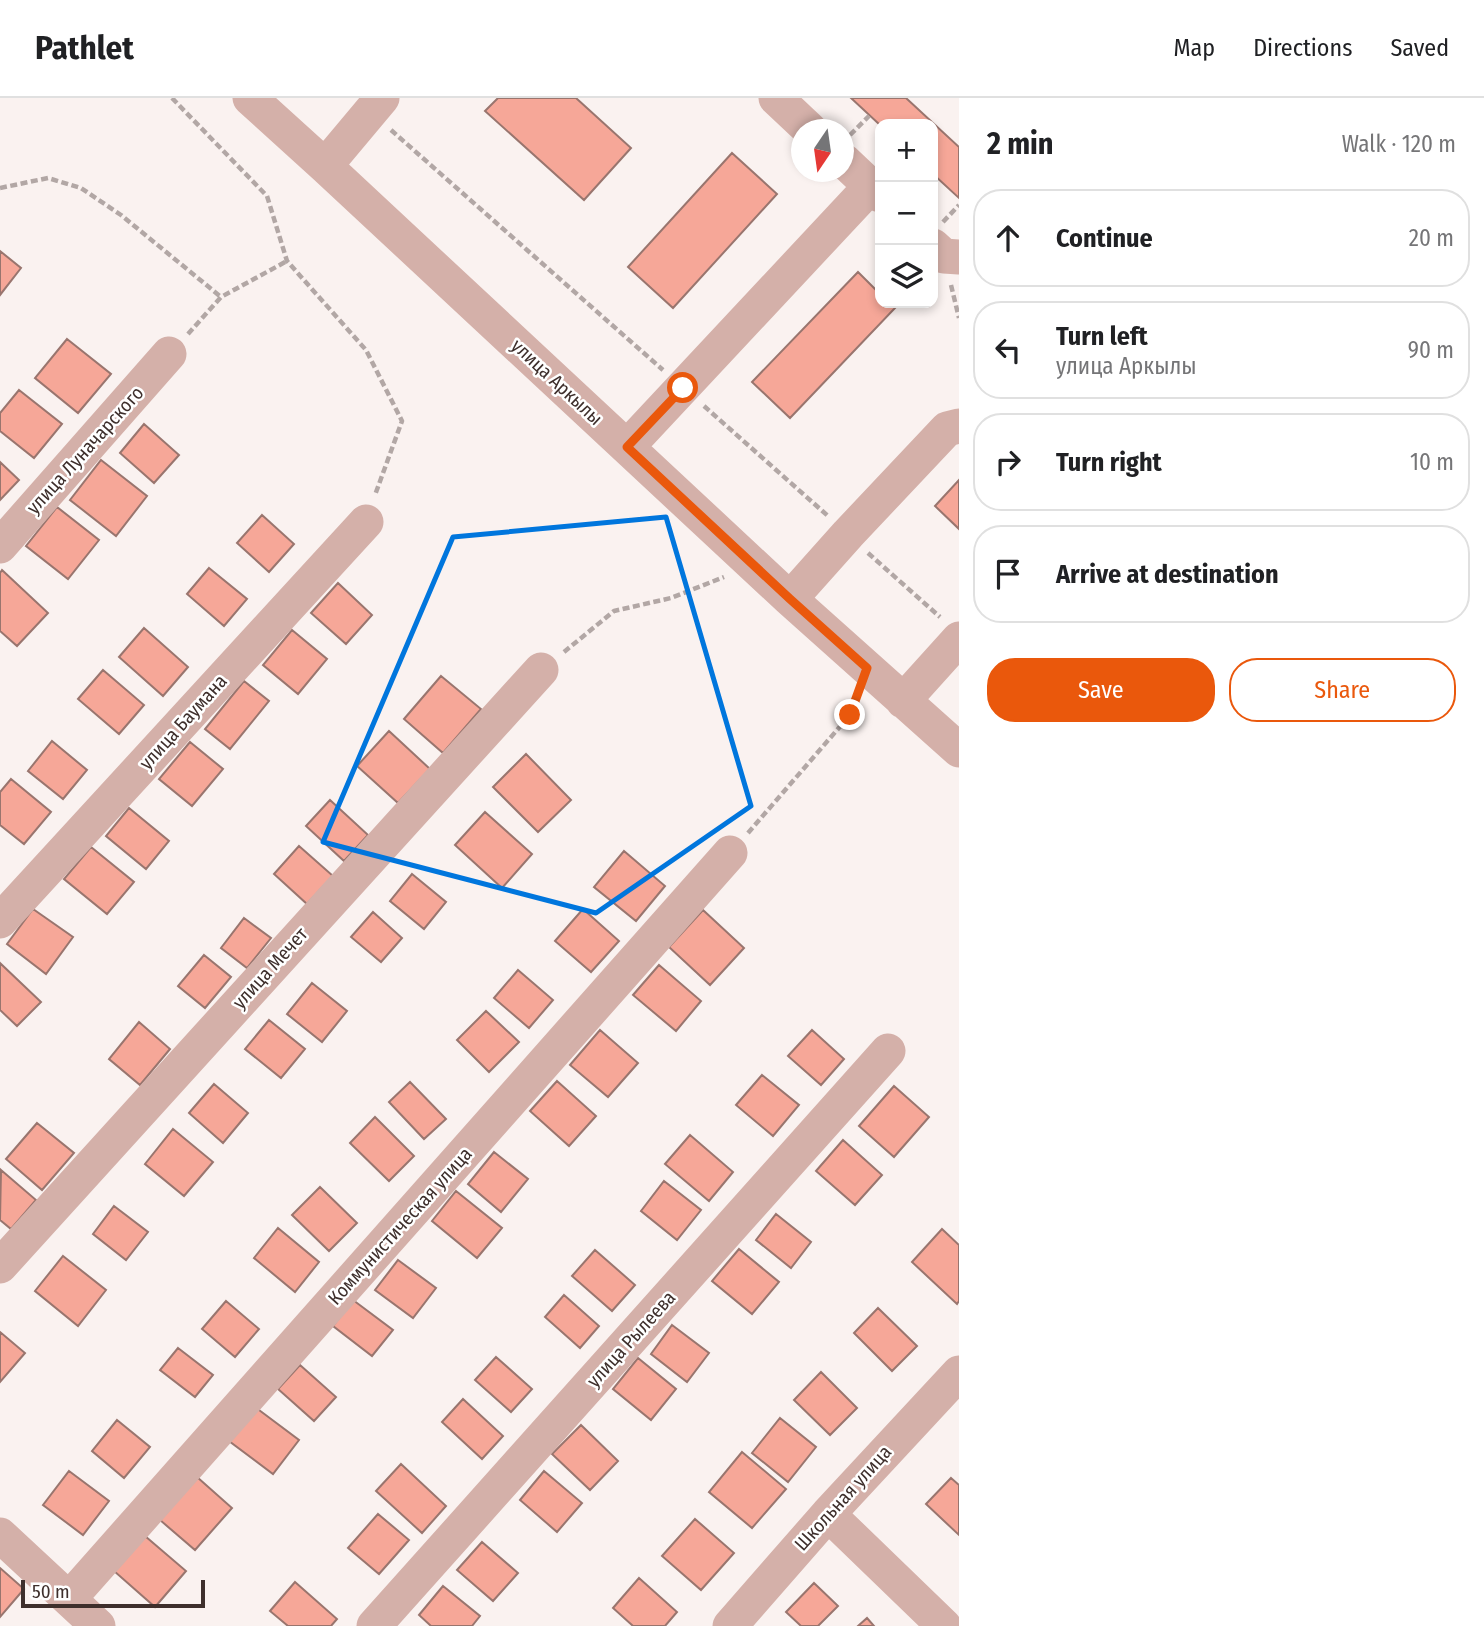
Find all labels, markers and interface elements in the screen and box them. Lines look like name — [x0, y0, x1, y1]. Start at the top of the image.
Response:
text: Pathlet — [35, 28, 134, 68]
text: Map — [1174, 34, 1215, 62]
text: Directions — [1253, 34, 1352, 62]
text: Saved — [1390, 34, 1449, 62]
north arrow — [791, 119, 854, 182]
map controls — [875, 119, 938, 308]
button: + — [875, 119, 938, 182]
text: 2 min — [987, 126, 1054, 162]
text: Walk · 120 m — [1342, 130, 1456, 158]
button: − — [875, 182, 938, 245]
icon: ahead — [989, 219, 1027, 257]
text: Continue — [1056, 223, 1153, 254]
text: 20 m — [1409, 224, 1454, 252]
button: layers — [875, 245, 938, 308]
text: Turn left — [1056, 321, 1148, 352]
icon: left — [989, 331, 1027, 369]
street label: улица Аркылы — [507, 334, 607, 430]
text: 90 m — [1408, 336, 1454, 364]
text: улица Аркылы — [1056, 352, 1197, 380]
route start — [667, 372, 698, 403]
street label: улица Луначарского — [22, 381, 148, 519]
icon: right — [989, 443, 1027, 481]
text: Turn right — [1056, 447, 1162, 478]
text: 10 m — [1410, 448, 1454, 476]
icon: arrive — [989, 555, 1027, 593]
text: Arrive at destination — [1056, 559, 1279, 590]
button: Save — [987, 658, 1215, 722]
button: Share — [1229, 658, 1456, 722]
street label: улица Баумана — [134, 670, 232, 774]
route end — [834, 699, 865, 730]
street label: улица Мечет — [228, 923, 313, 1013]
street label: Коммунистическая улица — [323, 1142, 477, 1310]
street label: улица Рылеева — [582, 1286, 680, 1392]
street label: Школьная улица — [790, 1441, 896, 1555]
scale bar — [21, 1577, 205, 1609]
text: 50 m — [32, 1580, 70, 1603]

